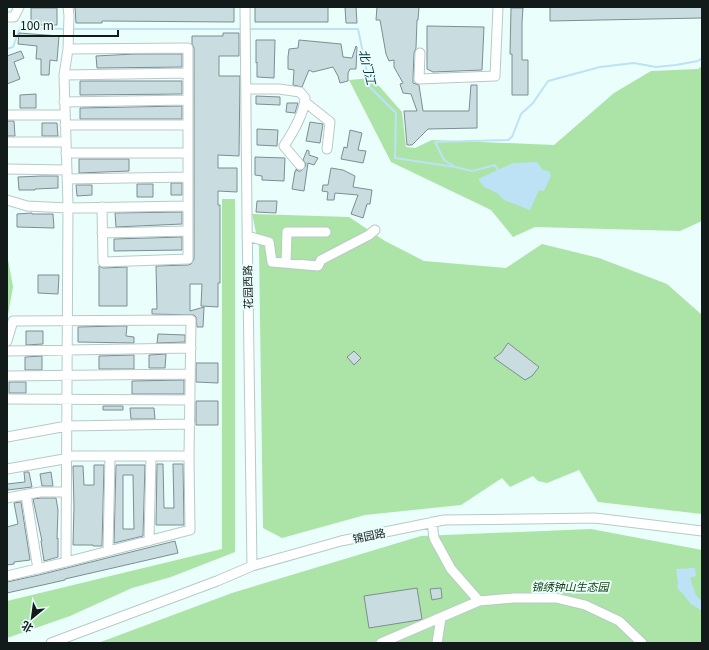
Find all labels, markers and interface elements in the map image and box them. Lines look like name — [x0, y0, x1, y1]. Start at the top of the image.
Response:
scale bar — [14, 12, 118, 38]
text: 100 m — [20, 16, 54, 33]
water label: 北门江 — [356, 47, 382, 88]
street label: 花园西路 — [239, 265, 255, 309]
street label: 锦园路 — [351, 524, 387, 546]
park label: 锦绣钟山生态园 — [532, 578, 610, 594]
north arrow — [12, 598, 52, 638]
text: 北 — [18, 618, 35, 637]

